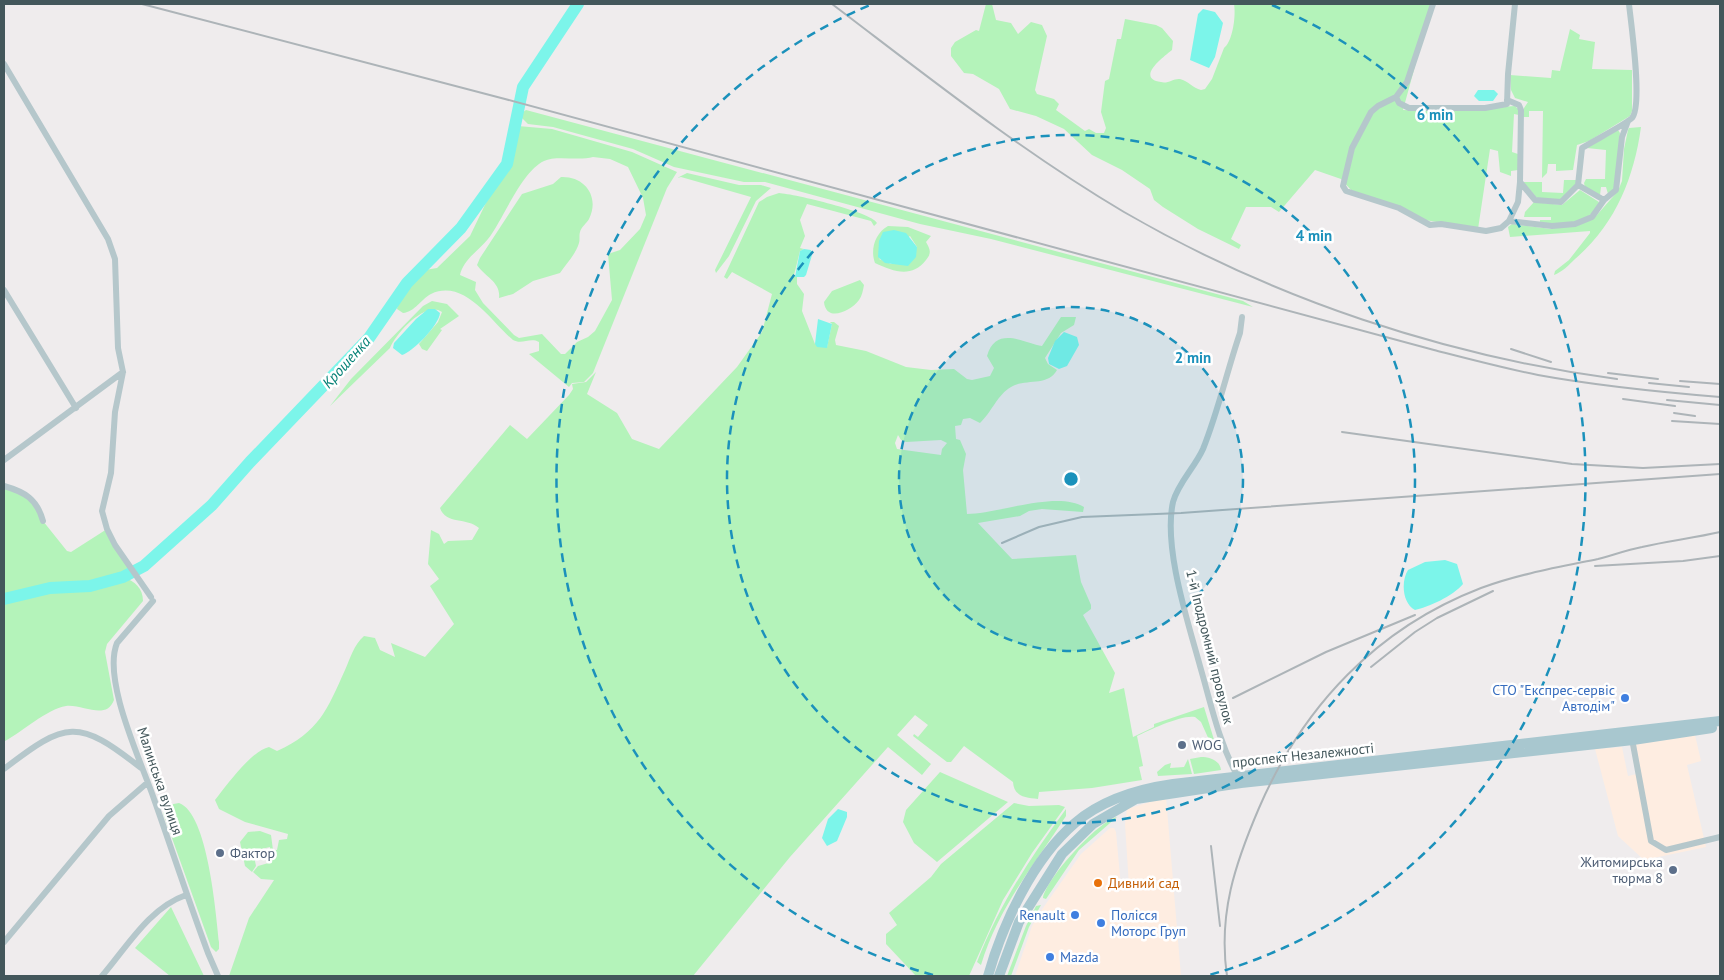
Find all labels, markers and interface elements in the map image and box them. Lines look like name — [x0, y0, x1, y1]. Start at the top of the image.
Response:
text: 6 min — [1417, 105, 1453, 124]
text: 4 min — [1296, 226, 1332, 245]
water label: Крошенка — [318, 332, 375, 392]
text: 2 min — [1175, 348, 1211, 367]
centre of rings — [1062, 470, 1080, 488]
street label: 1-й Іподромний провулок — [1182, 568, 1238, 726]
place label: СТО "Експрес-сервіс Автодім" — [1492, 681, 1615, 715]
marker: СТО "Експрес-сервіс Автодім" — [1619, 692, 1631, 704]
street label: Малинська вулиця — [133, 725, 187, 837]
place label: WOG — [1192, 736, 1221, 754]
marker: WOG — [1176, 739, 1188, 751]
street label: проспект Незалежності — [1231, 739, 1375, 771]
place label: Фактор — [230, 844, 275, 862]
marker: Фактор — [214, 847, 226, 859]
place label: Житомирська тюрма 8 — [1580, 853, 1663, 887]
marker: Житомирська тюрма 8 — [1667, 864, 1679, 876]
place label: Дивний сад — [1108, 874, 1180, 892]
marker: Дивний сад — [1092, 877, 1104, 889]
place label: Renault — [1019, 906, 1065, 924]
place label: Полісся Моторс Груп — [1111, 906, 1186, 940]
marker: Renault — [1069, 909, 1081, 921]
marker: Полісся Моторс Груп — [1095, 917, 1107, 929]
place label: Mazda — [1060, 948, 1099, 966]
marker: Mazda — [1044, 951, 1056, 963]

